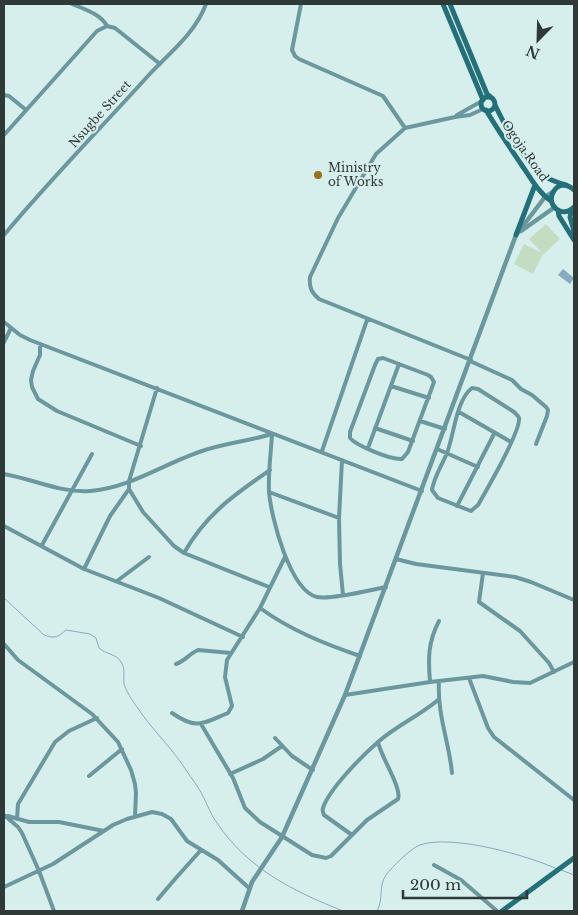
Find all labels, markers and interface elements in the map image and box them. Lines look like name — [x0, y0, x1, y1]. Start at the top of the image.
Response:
north arrow — [513, 15, 563, 65]
text: N — [523, 41, 542, 63]
street label: Nsugbe Street — [65, 77, 134, 150]
street label: Ogoja Road — [499, 117, 552, 184]
place label: Ministry of Works — [328, 160, 383, 189]
marker: Ministry of Works — [312, 169, 324, 181]
scale bar — [403, 868, 527, 900]
text: 200 m — [410, 875, 461, 894]

